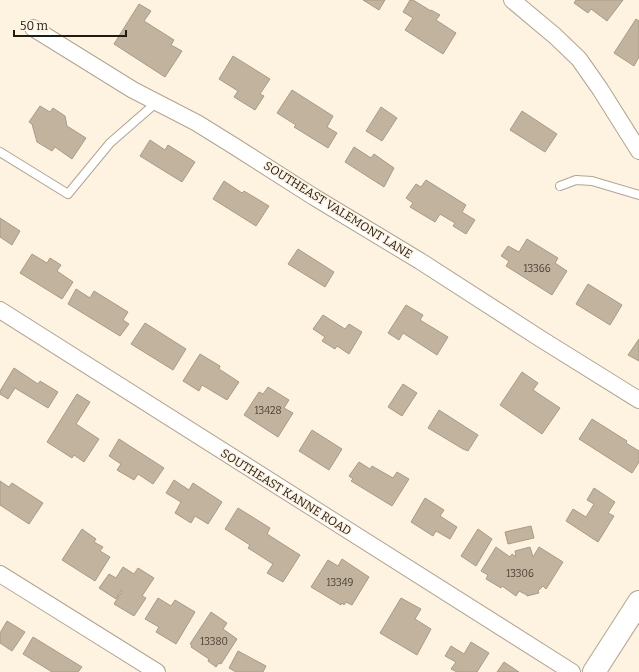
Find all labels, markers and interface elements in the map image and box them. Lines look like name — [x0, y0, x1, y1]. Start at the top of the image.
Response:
scale bar — [14, 12, 126, 38]
text: 50 m — [20, 19, 49, 33]
street label: SOUTHEAST VALEMONT LANE — [261, 158, 415, 262]
house number: 13366 — [523, 263, 551, 275]
house number: 13428 — [254, 405, 282, 417]
street label: SOUTHEAST KANNE ROAD — [218, 446, 354, 538]
house number: 13306 — [506, 568, 534, 580]
house number: 13349 — [327, 577, 354, 589]
house number: 13380 — [200, 636, 228, 648]

